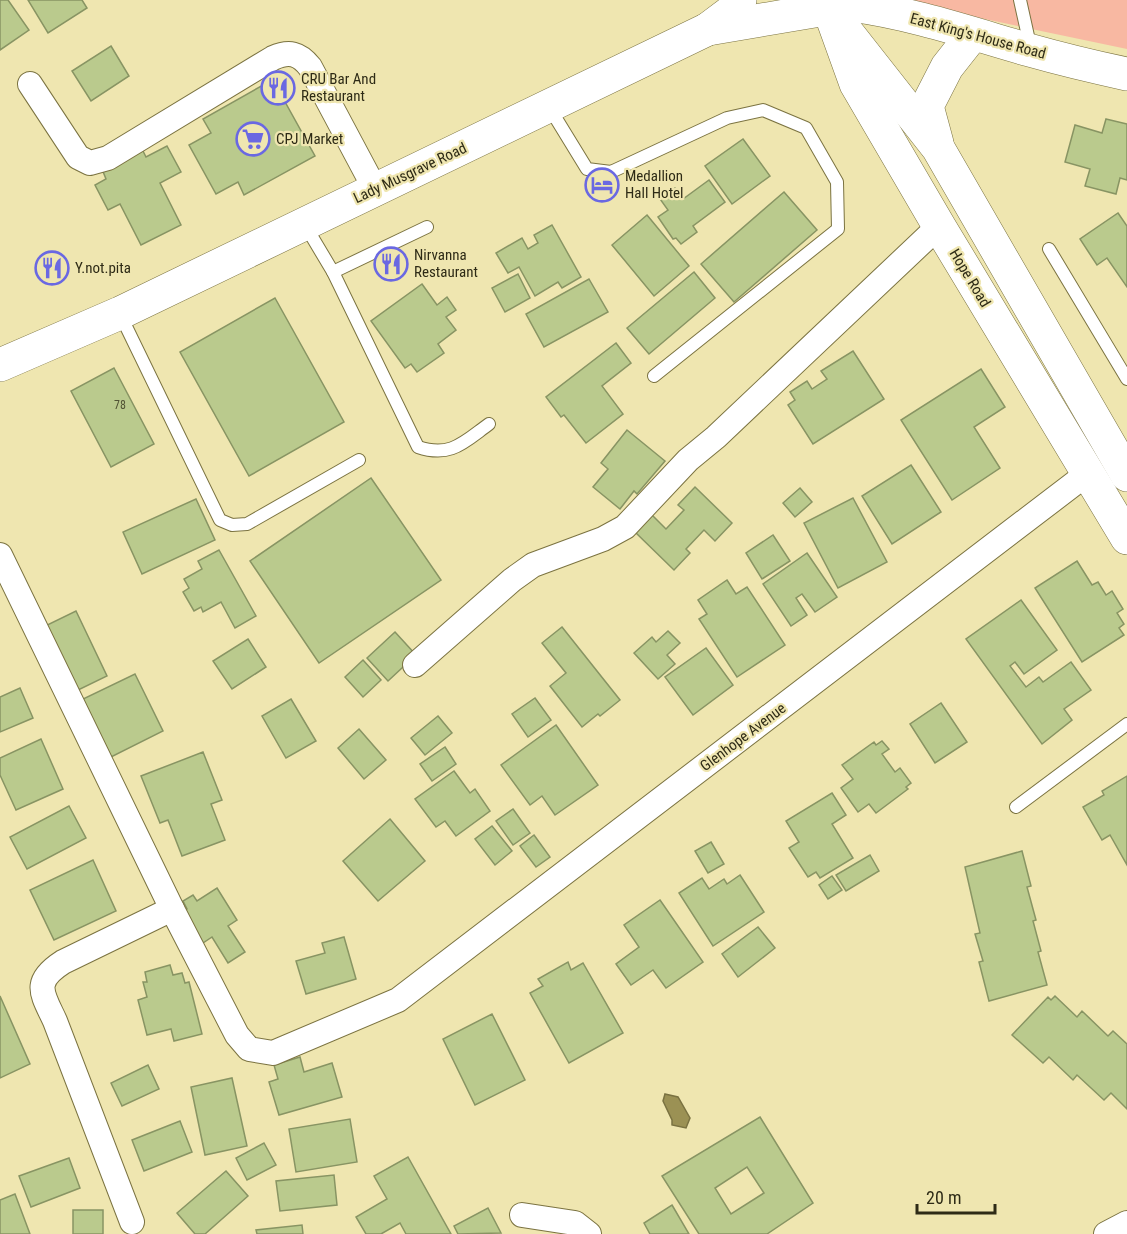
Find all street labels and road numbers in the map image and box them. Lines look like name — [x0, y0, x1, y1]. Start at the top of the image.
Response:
street label: East King's House Road — [908, 9, 1048, 63]
street label: Lady Musgrave Road — [351, 139, 469, 207]
street label: Hope Road — [946, 246, 994, 310]
street label: Glenhope Avenue — [697, 699, 789, 775]

